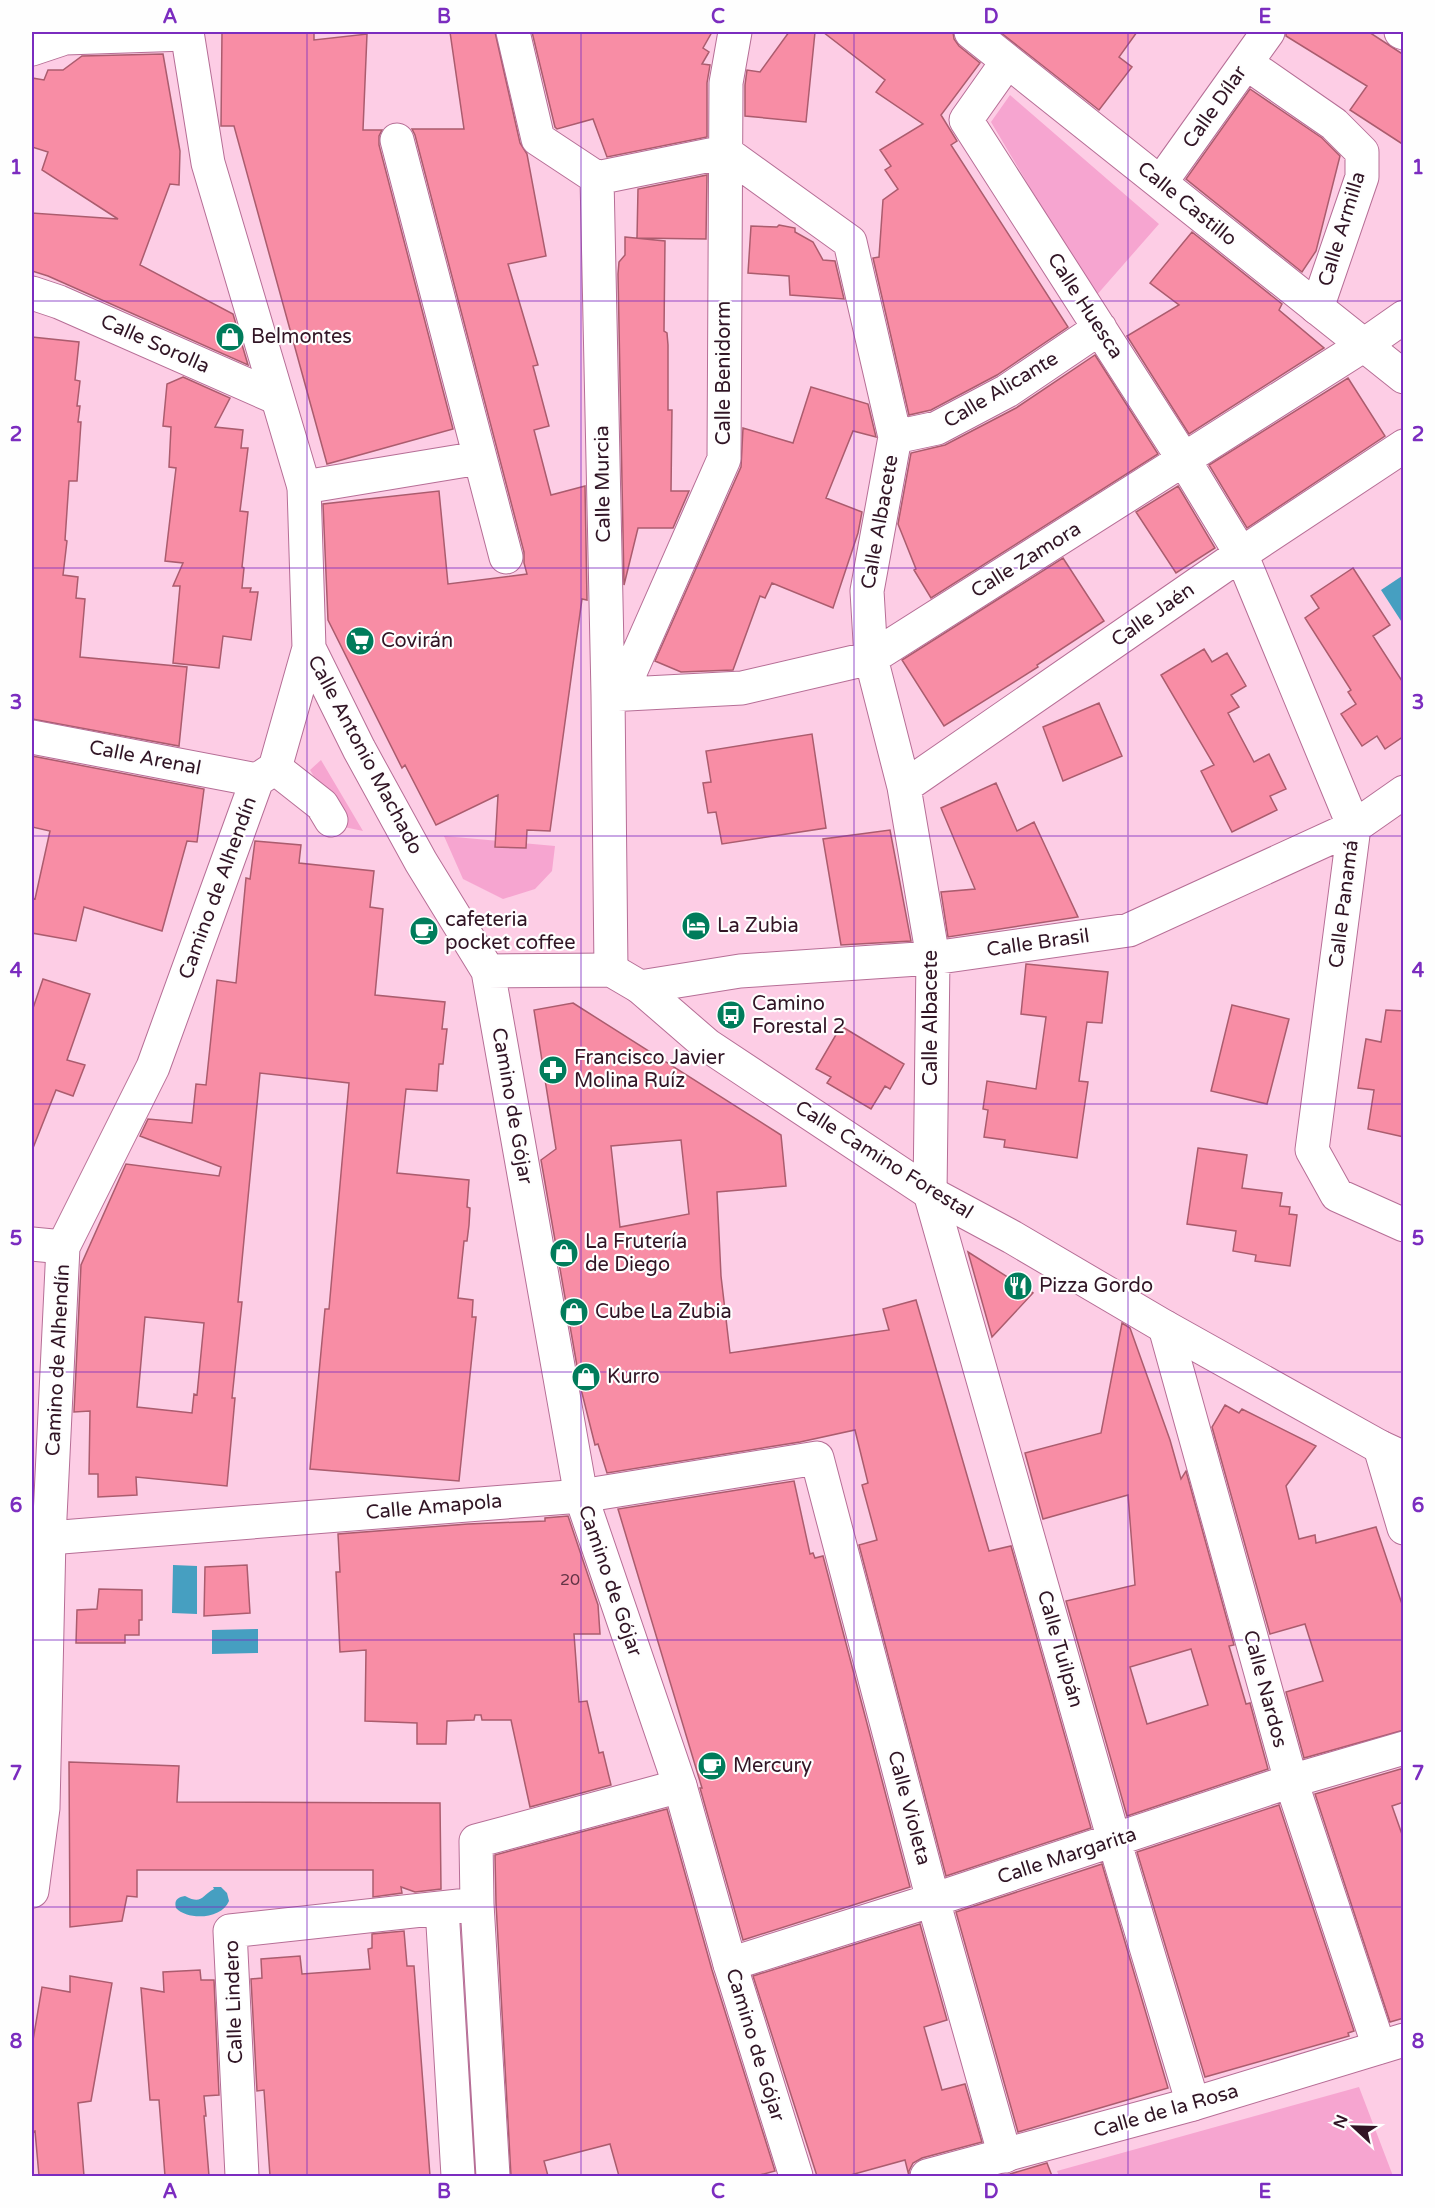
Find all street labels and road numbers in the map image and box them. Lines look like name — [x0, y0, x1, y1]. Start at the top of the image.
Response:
street label: Calle Dílar — [1178, 61, 1252, 153]
street label: Calle Castillo — [1132, 157, 1242, 251]
street label: Calle Armilla — [1313, 169, 1371, 289]
street label: Calle Huesca — [1042, 249, 1128, 363]
street label: Calle Benidorm — [712, 301, 736, 445]
street label: Calle Sorolla — [97, 309, 213, 379]
street label: Calle Alicante — [940, 346, 1062, 434]
street label: Calle Murcia — [590, 425, 616, 543]
street label: Calle Albacete — [856, 453, 904, 591]
street label: Calle Zamora — [967, 517, 1085, 603]
street label: Calle Jaén — [1107, 578, 1199, 652]
street label: Calle Antonio Machado — [302, 651, 428, 859]
street label: Calle Arenal — [87, 735, 203, 781]
street label: Camino de Alhendín — [174, 793, 262, 983]
street label: Calle Panamá — [1324, 839, 1364, 969]
street label: Calle Brasil — [985, 924, 1091, 962]
street label: Calle Albacete — [919, 950, 943, 1086]
street label: Camino de Gójar — [486, 1026, 538, 1186]
street label: Calle Camino Forestal — [791, 1095, 977, 1225]
street label: Camino de Alhendín — [41, 1263, 75, 1457]
street label: Calle Amapola — [365, 1489, 503, 1525]
street label: Camino de Gójar — [573, 1502, 647, 1660]
street label: Calle Tuilpán — [1032, 1588, 1088, 1710]
street label: Calle Nardos — [1238, 1628, 1292, 1750]
street label: Calle Violeta — [882, 1748, 936, 1868]
street label: Calle Margarita — [994, 1822, 1140, 1890]
street label: Calle Lindero — [220, 1940, 248, 2064]
street label: Camino de Gójar — [720, 1966, 790, 2125]
street label: Calle de la Rosa — [1091, 2079, 1241, 2143]

